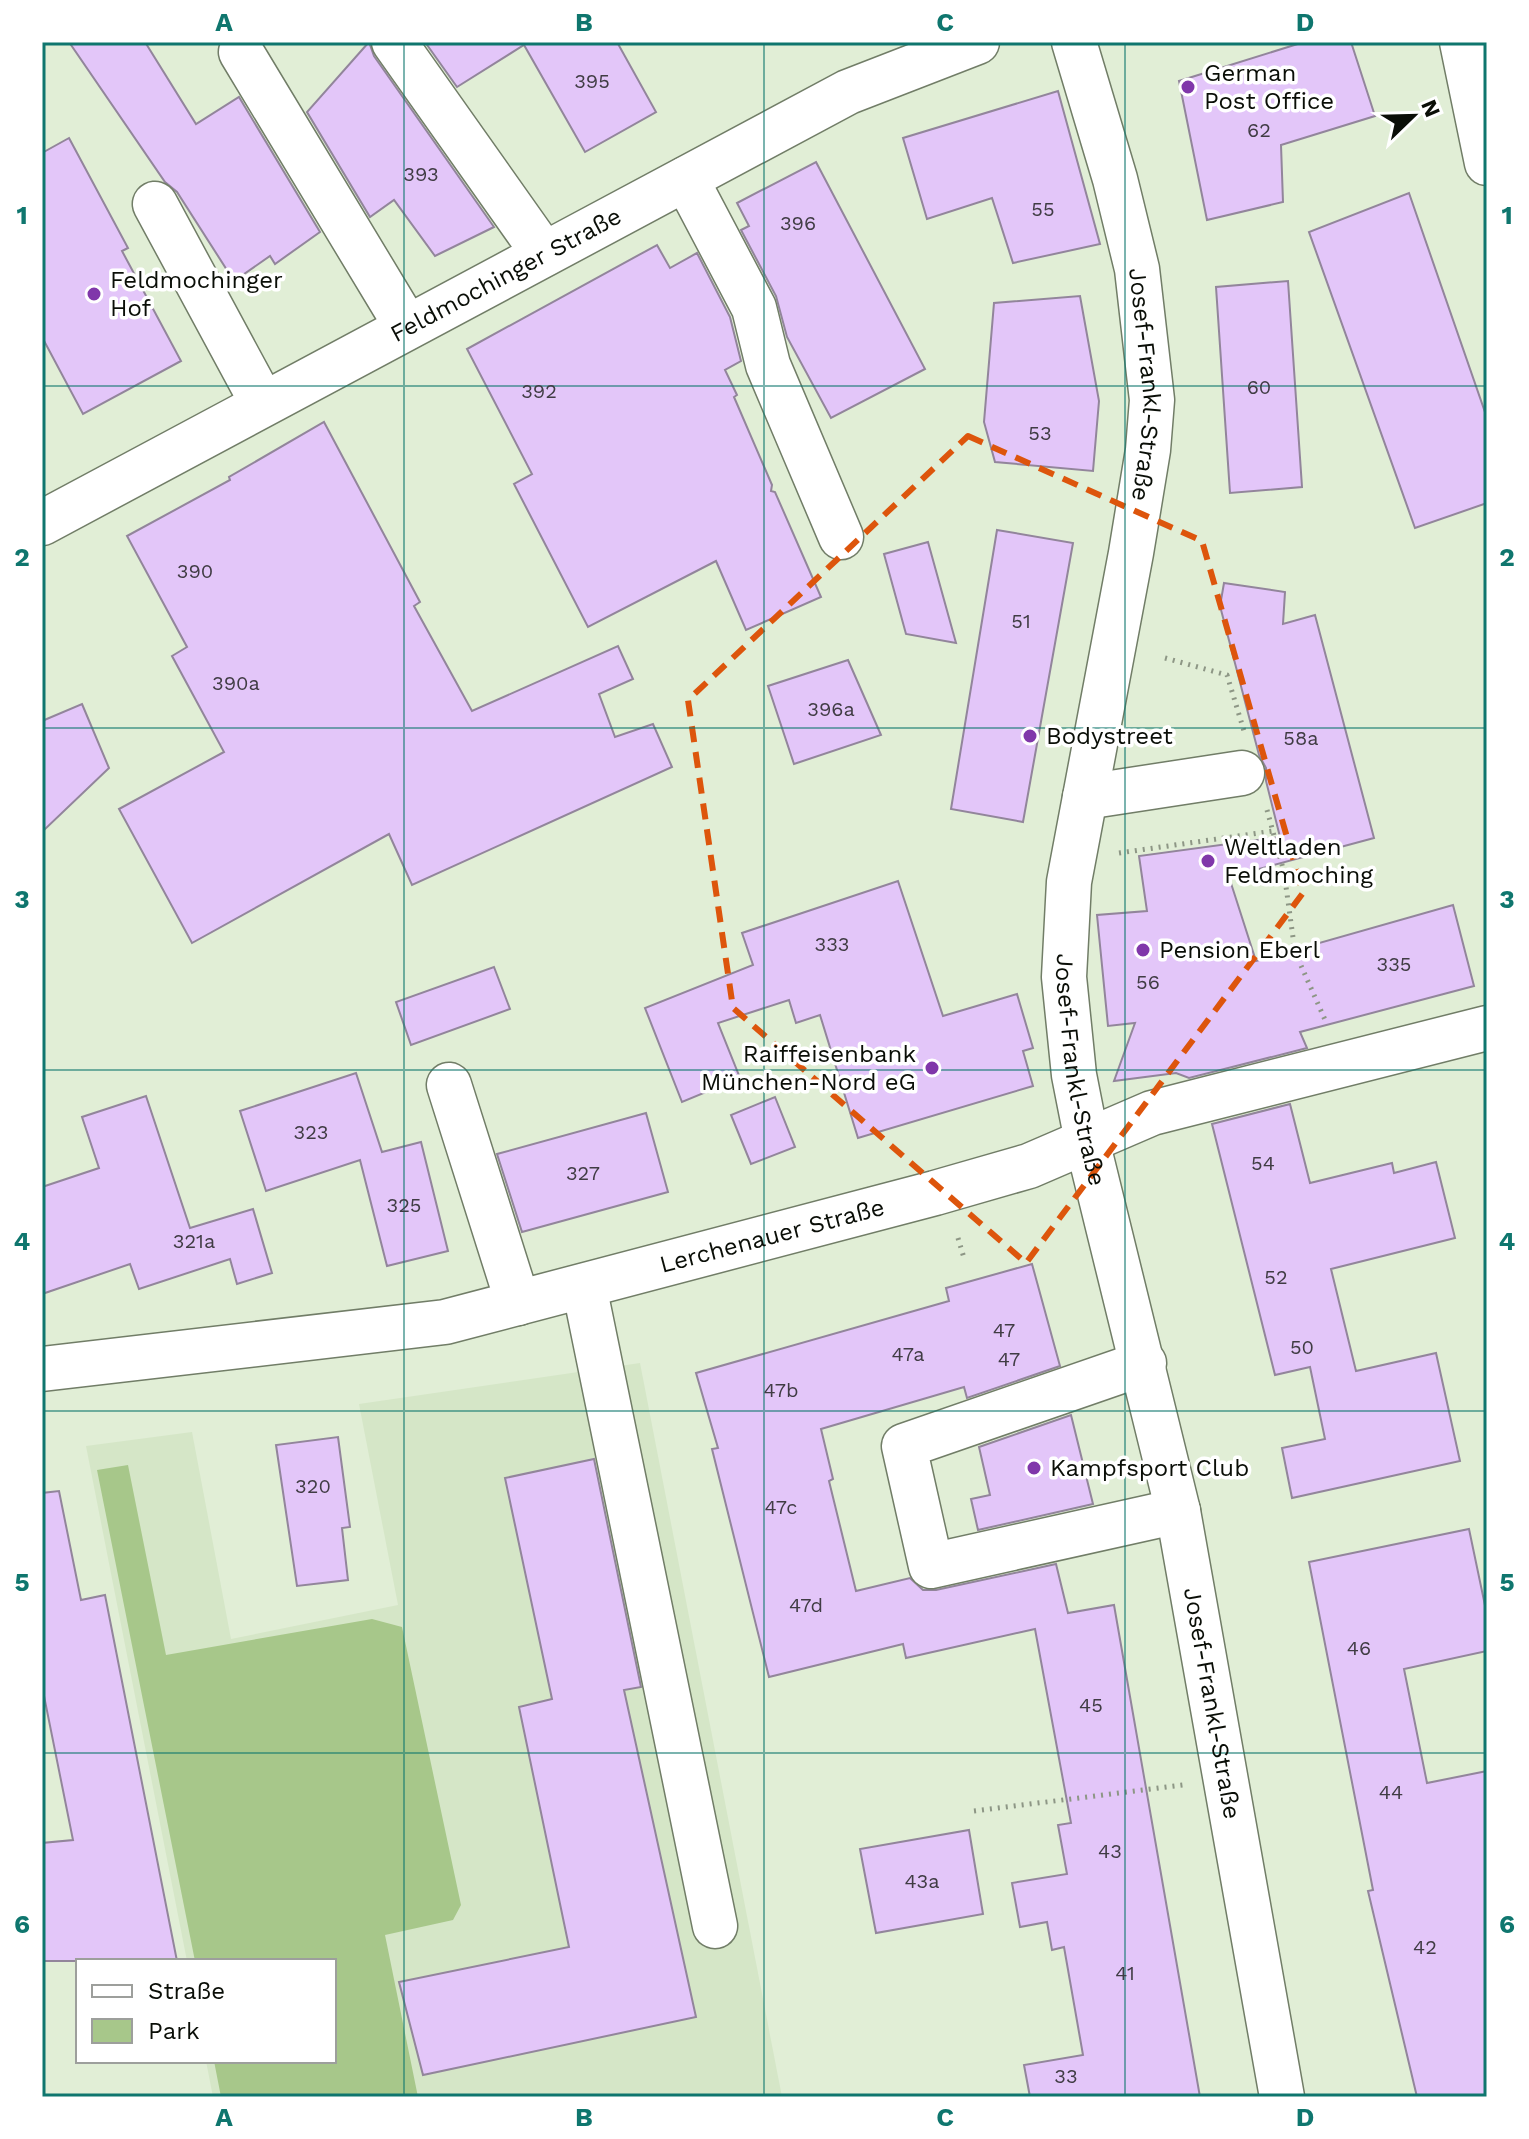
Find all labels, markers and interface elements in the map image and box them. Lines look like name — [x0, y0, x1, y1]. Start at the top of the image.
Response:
text: A — [215, 7, 233, 37]
text: B — [575, 7, 593, 37]
text: C — [936, 7, 954, 37]
text: D — [1296, 7, 1314, 37]
place label: German Post Office — [1204, 59, 1334, 115]
house number: 395 — [574, 69, 610, 93]
north arrow — [1373, 76, 1453, 156]
marker: German Post Office — [1179, 78, 1197, 96]
text: N — [1416, 96, 1446, 121]
house number: 62 — [1247, 118, 1271, 142]
house number: 393 — [403, 162, 439, 186]
house number: 55 — [1031, 197, 1055, 221]
text: 1 — [16, 200, 28, 230]
text: 1 — [1501, 200, 1513, 230]
street label: Feldmochinger Straße — [386, 202, 626, 348]
house number: 396 — [780, 211, 816, 235]
place label: Feldmochinger Hof — [110, 266, 283, 322]
street label: Josef-Frankl-Straße — [1123, 266, 1167, 503]
marker: Feldmochinger Hof — [85, 285, 103, 303]
house number: 60 — [1247, 375, 1271, 399]
house number: 392 — [521, 379, 557, 403]
house number: 53 — [1028, 421, 1052, 445]
text: 2 — [14, 542, 30, 572]
text: 2 — [1499, 542, 1515, 572]
house number: 390 — [177, 559, 213, 583]
house number: 51 — [1011, 609, 1031, 633]
house number: 390a — [212, 671, 260, 695]
house number: 396a — [807, 697, 855, 721]
place label: Bodystreet — [1046, 722, 1173, 750]
house number: 58a — [1283, 726, 1319, 750]
marker: Bodystreet — [1021, 727, 1039, 745]
place label: Weltladen Feldmoching — [1224, 833, 1373, 889]
marker: Weltladen Feldmoching — [1199, 852, 1217, 870]
text: 3 — [14, 884, 30, 914]
text: 3 — [1499, 884, 1515, 914]
house number: 333 — [815, 932, 849, 956]
place label: Pension Eberl — [1159, 936, 1321, 964]
marker: Pension Eberl — [1134, 941, 1152, 959]
house number: 335 — [1377, 952, 1411, 976]
street label: Josef-Frankl-Straße — [1050, 953, 1111, 1189]
house number: 56 — [1136, 970, 1160, 994]
place label: Raiffeisenbank München-Nord eG — [701, 1040, 916, 1096]
marker: Raiffeisenbank München-Nord eG — [923, 1059, 941, 1077]
house number: 323 — [294, 1120, 328, 1144]
house number: 54 — [1251, 1151, 1275, 1175]
house number: 327 — [566, 1161, 600, 1185]
house number: 325 — [387, 1193, 421, 1217]
street label: Lerchenauer Straße — [657, 1193, 887, 1279]
text: 4 — [14, 1226, 31, 1256]
text: 4 — [1499, 1226, 1516, 1256]
house number: 321a — [173, 1229, 215, 1253]
house number: 52 — [1264, 1265, 1288, 1289]
house number: 47 — [993, 1318, 1015, 1342]
house number: 50 — [1290, 1335, 1314, 1359]
house number: 47a — [891, 1342, 925, 1366]
house number: 47 — [998, 1347, 1020, 1371]
house number: 47b — [764, 1378, 798, 1402]
place label: Kampfsport Club — [1050, 1454, 1249, 1482]
marker: Kampfsport Club — [1025, 1459, 1043, 1477]
house number: 320 — [295, 1474, 331, 1498]
house number: 47c — [765, 1495, 797, 1519]
text: 5 — [14, 1567, 30, 1597]
text: 5 — [1499, 1567, 1515, 1597]
street label: Josef-Frankl-Straße — [1178, 1585, 1246, 1821]
house number: 47d — [789, 1593, 823, 1617]
house number: 46 — [1347, 1636, 1371, 1660]
house number: 45 — [1079, 1693, 1103, 1717]
house number: 44 — [1379, 1780, 1403, 1804]
house number: 43 — [1098, 1839, 1122, 1863]
house number: 43a — [904, 1869, 940, 1893]
text: 6 — [14, 1909, 30, 1939]
text: 6 — [1499, 1909, 1515, 1939]
house number: 42 — [1413, 1935, 1437, 1959]
legend — [76, 1959, 336, 2063]
house number: 41 — [1115, 1961, 1135, 1985]
text: Straße — [148, 1977, 225, 2005]
text: Park — [148, 2017, 200, 2045]
house number: 33 — [1054, 2064, 1078, 2088]
text: A — [215, 2102, 233, 2132]
text: B — [575, 2102, 593, 2132]
text: C — [936, 2102, 954, 2132]
text: D — [1296, 2102, 1314, 2132]

